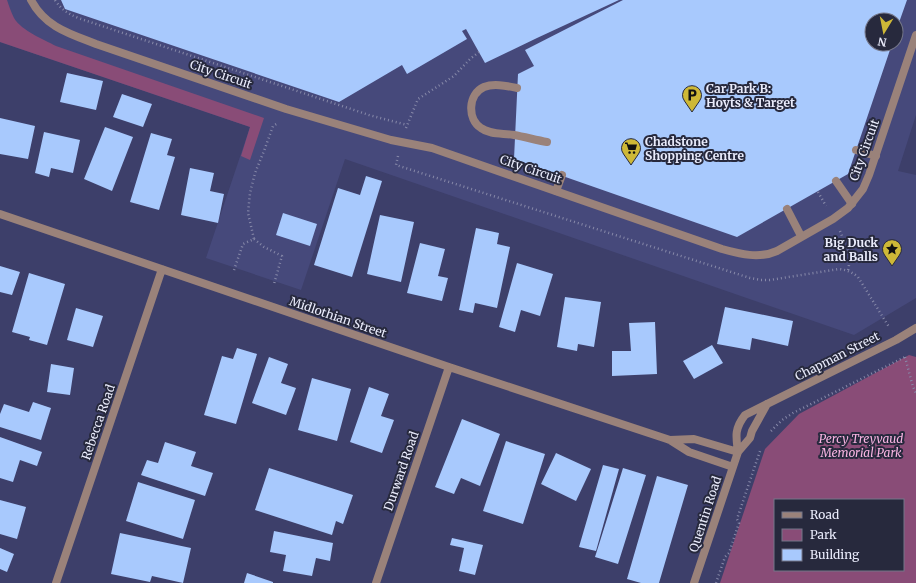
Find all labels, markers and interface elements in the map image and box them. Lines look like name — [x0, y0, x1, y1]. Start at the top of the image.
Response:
north arrow — [864, 12, 904, 52]
text: N — [876, 34, 888, 49]
street label: City Circuit — [188, 56, 254, 92]
place label: Car Park B: Hoyts & Target — [706, 81, 795, 110]
parking icon: Car Park B: Hoyts & Target — [681, 84, 703, 112]
street label: City Circuit — [846, 117, 882, 183]
place label: Chadstone Shopping Centre — [645, 134, 744, 163]
supermarket icon: Chadstone Shopping Centre — [620, 137, 642, 165]
street label: City Circuit — [498, 151, 564, 187]
place label: Big Duck and Balls — [824, 235, 878, 264]
place icon: Big Duck and Balls — [881, 238, 903, 266]
street label: Midlothian Street — [287, 293, 389, 341]
street label: Chapman Street — [792, 328, 882, 384]
street label: Rebecca Road — [78, 382, 118, 462]
street label: Durward Road — [380, 429, 422, 513]
park label: Percy Treyvaud Memorial Park — [819, 431, 903, 460]
street label: Quentin Road — [686, 474, 724, 554]
legend — [774, 499, 904, 571]
text: Road — [810, 507, 839, 522]
text: Park — [810, 527, 837, 542]
text: Building — [810, 547, 860, 562]

